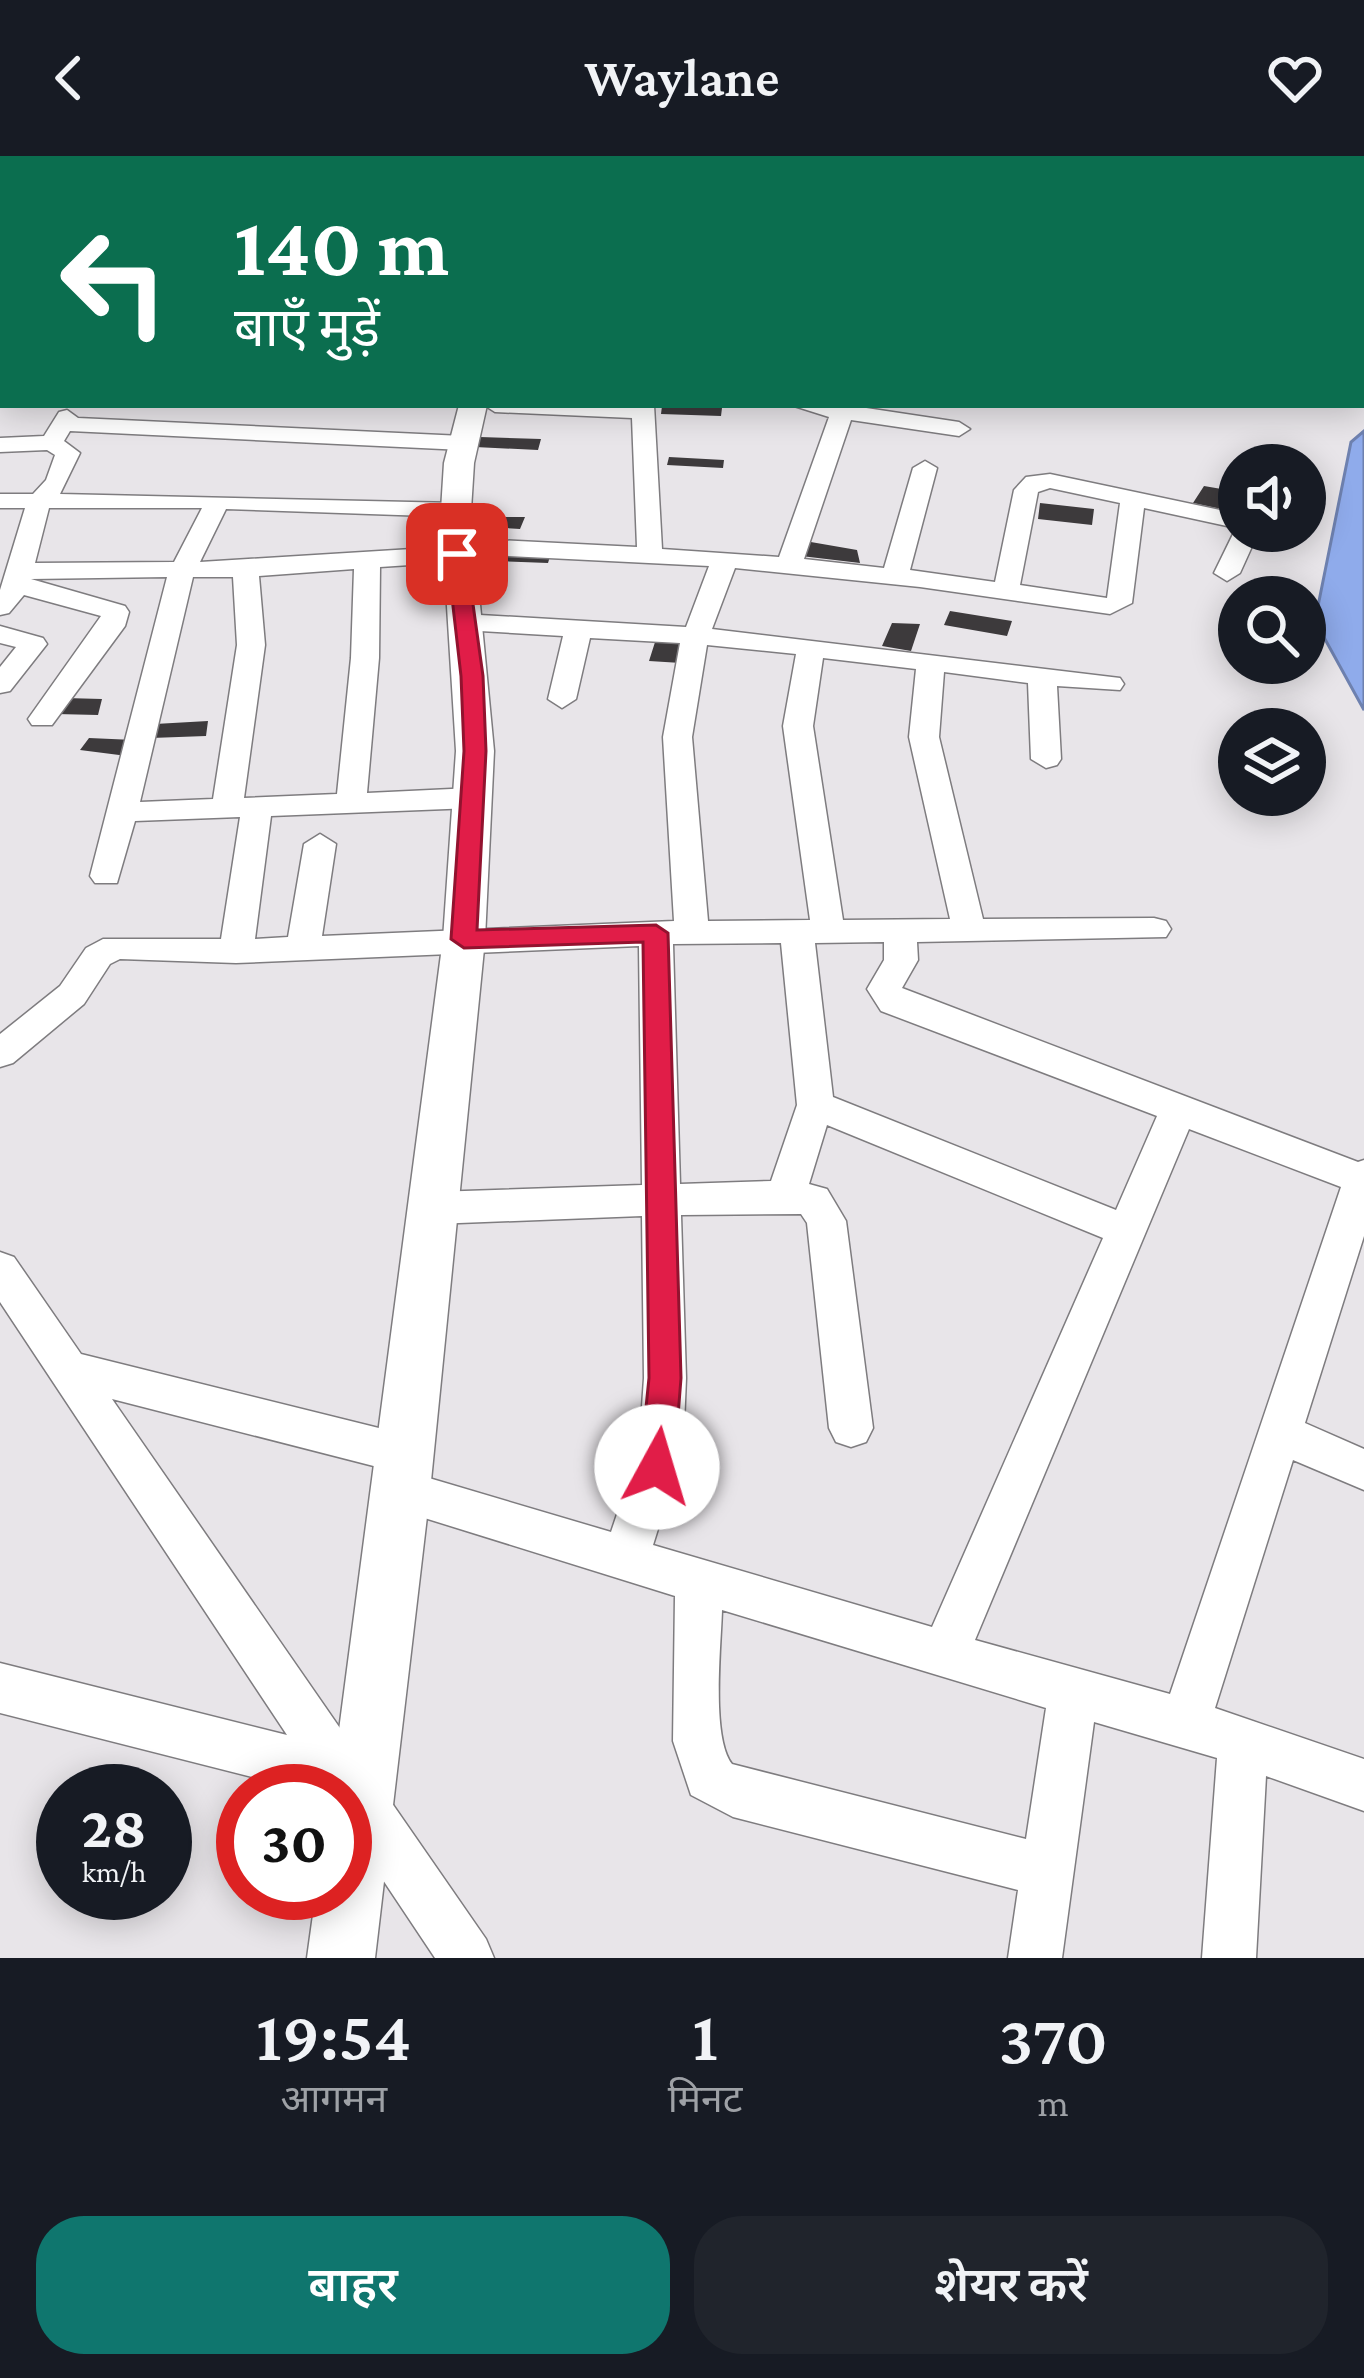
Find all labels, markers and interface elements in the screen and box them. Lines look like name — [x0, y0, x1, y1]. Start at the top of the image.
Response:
icon: back — [36, 45, 102, 111]
icon: heart — [1262, 45, 1328, 111]
text: Waylane — [585, 48, 779, 108]
text: 140 m — [234, 200, 449, 293]
icon: left — [36, 204, 192, 360]
text: बाएँ मुड़ें — [234, 298, 380, 358]
map controls — [1218, 444, 1326, 816]
button: sound — [1218, 444, 1326, 552]
pin — [406, 503, 508, 605]
icon: arrive — [424, 521, 490, 587]
button: search — [1218, 576, 1326, 684]
button: layers — [1218, 708, 1326, 816]
position arrow — [594, 1404, 720, 1530]
speed limit sign: 30 — [216, 1764, 372, 1920]
text: 28 — [81, 1793, 147, 1860]
text: km/h — [82, 1855, 146, 1888]
text: 19:54 — [256, 1995, 412, 2075]
text: 1 — [692, 1995, 718, 2075]
text: 370 — [998, 1999, 1108, 2079]
text: आगमन — [280, 2077, 387, 2120]
text: मिनट — [668, 2077, 742, 2120]
text: m — [1038, 2081, 1069, 2124]
button: बाहर — [36, 2216, 670, 2354]
button: शेयर करें — [694, 2216, 1328, 2354]

